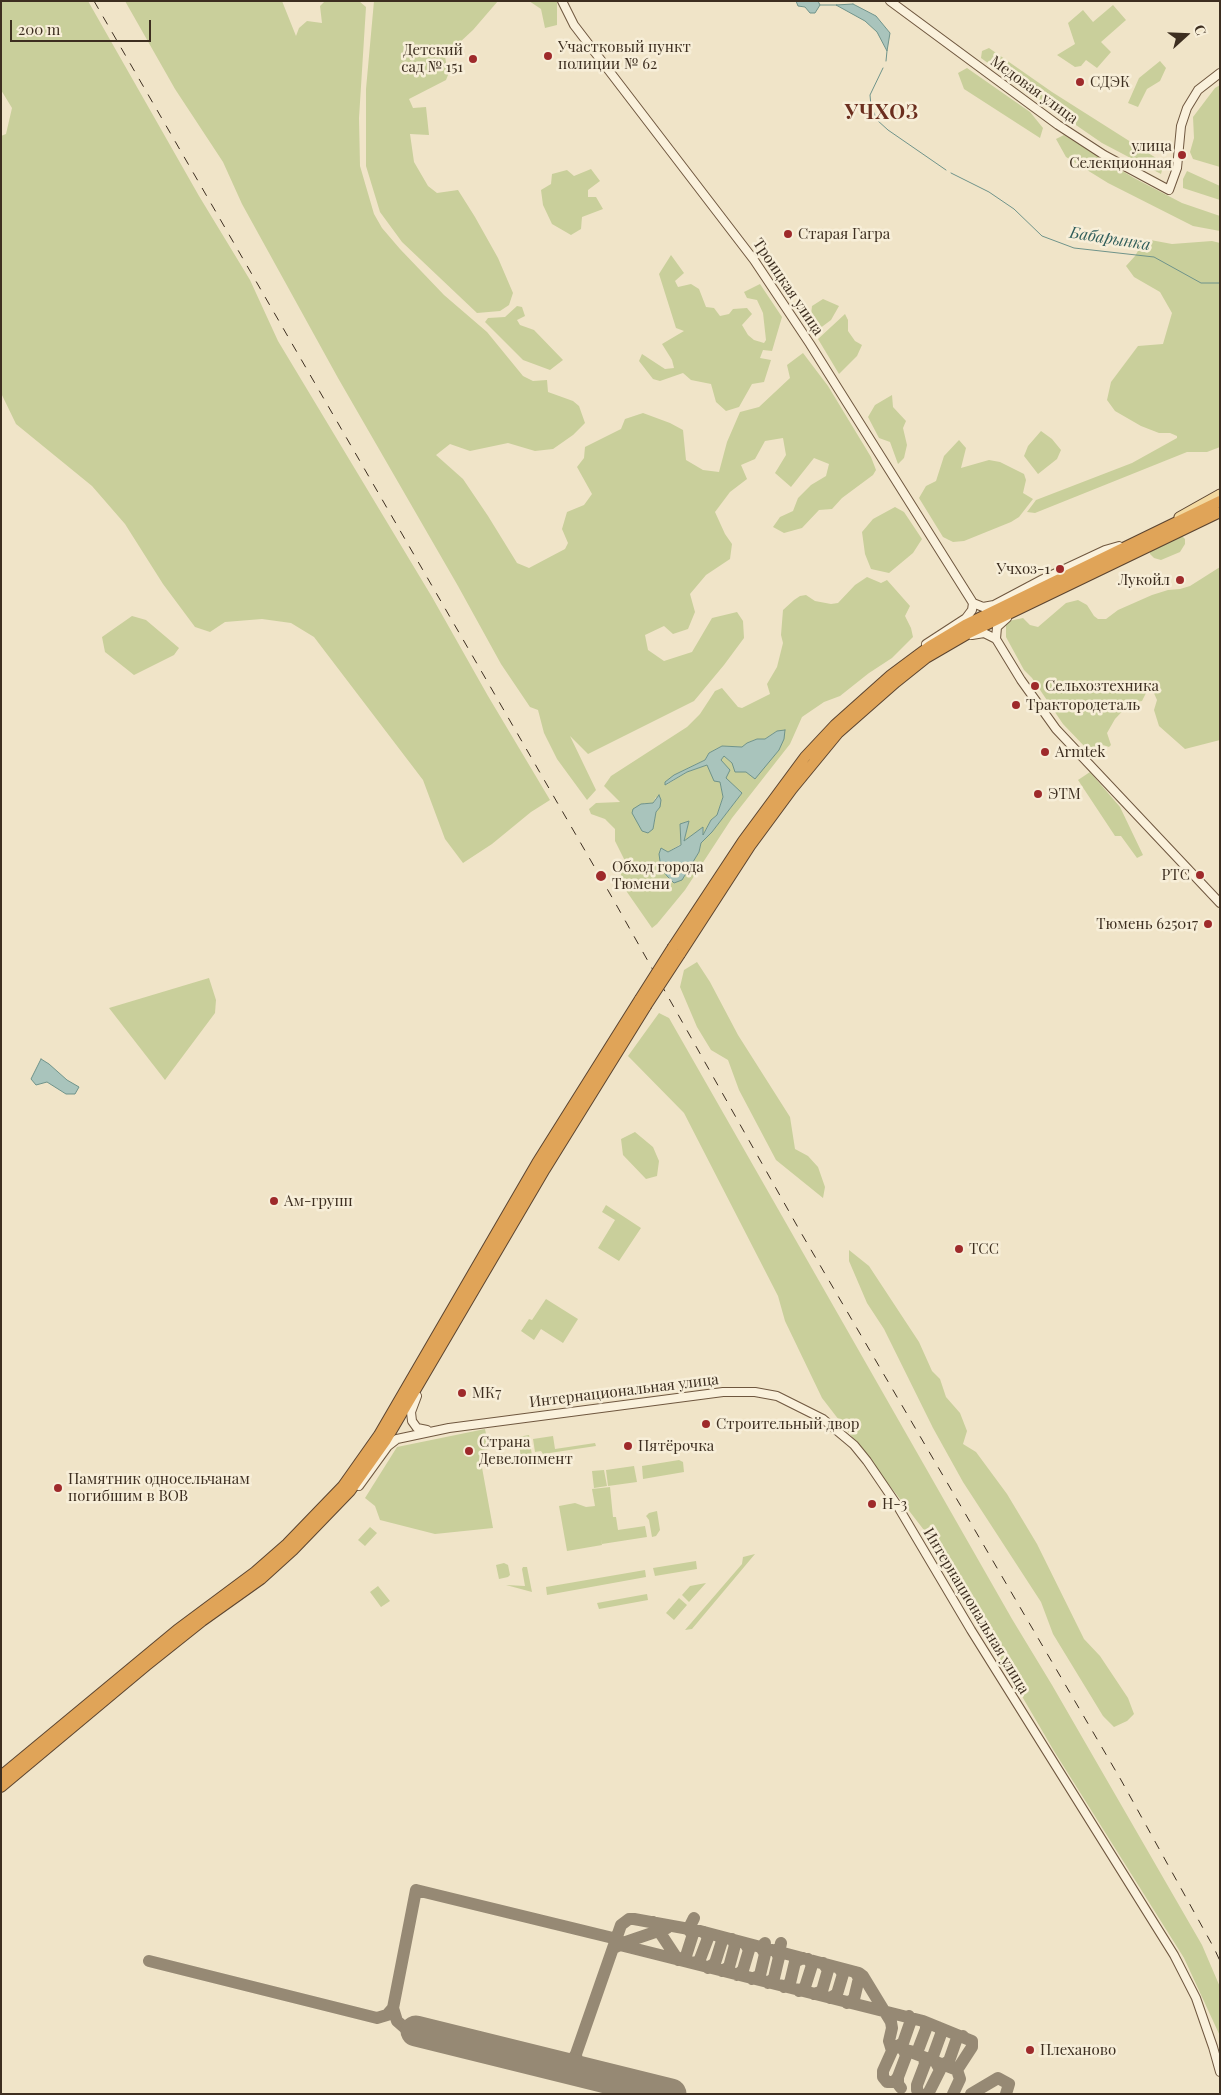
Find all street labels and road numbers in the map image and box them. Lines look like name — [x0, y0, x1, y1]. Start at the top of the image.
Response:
street label: Медовая улица — [987, 52, 1081, 128]
street label: Троицкая улица — [749, 235, 827, 339]
street label: Интернациональная улица — [528, 1370, 720, 1412]
street label: Интернациональная улица — [919, 1525, 1033, 1697]

